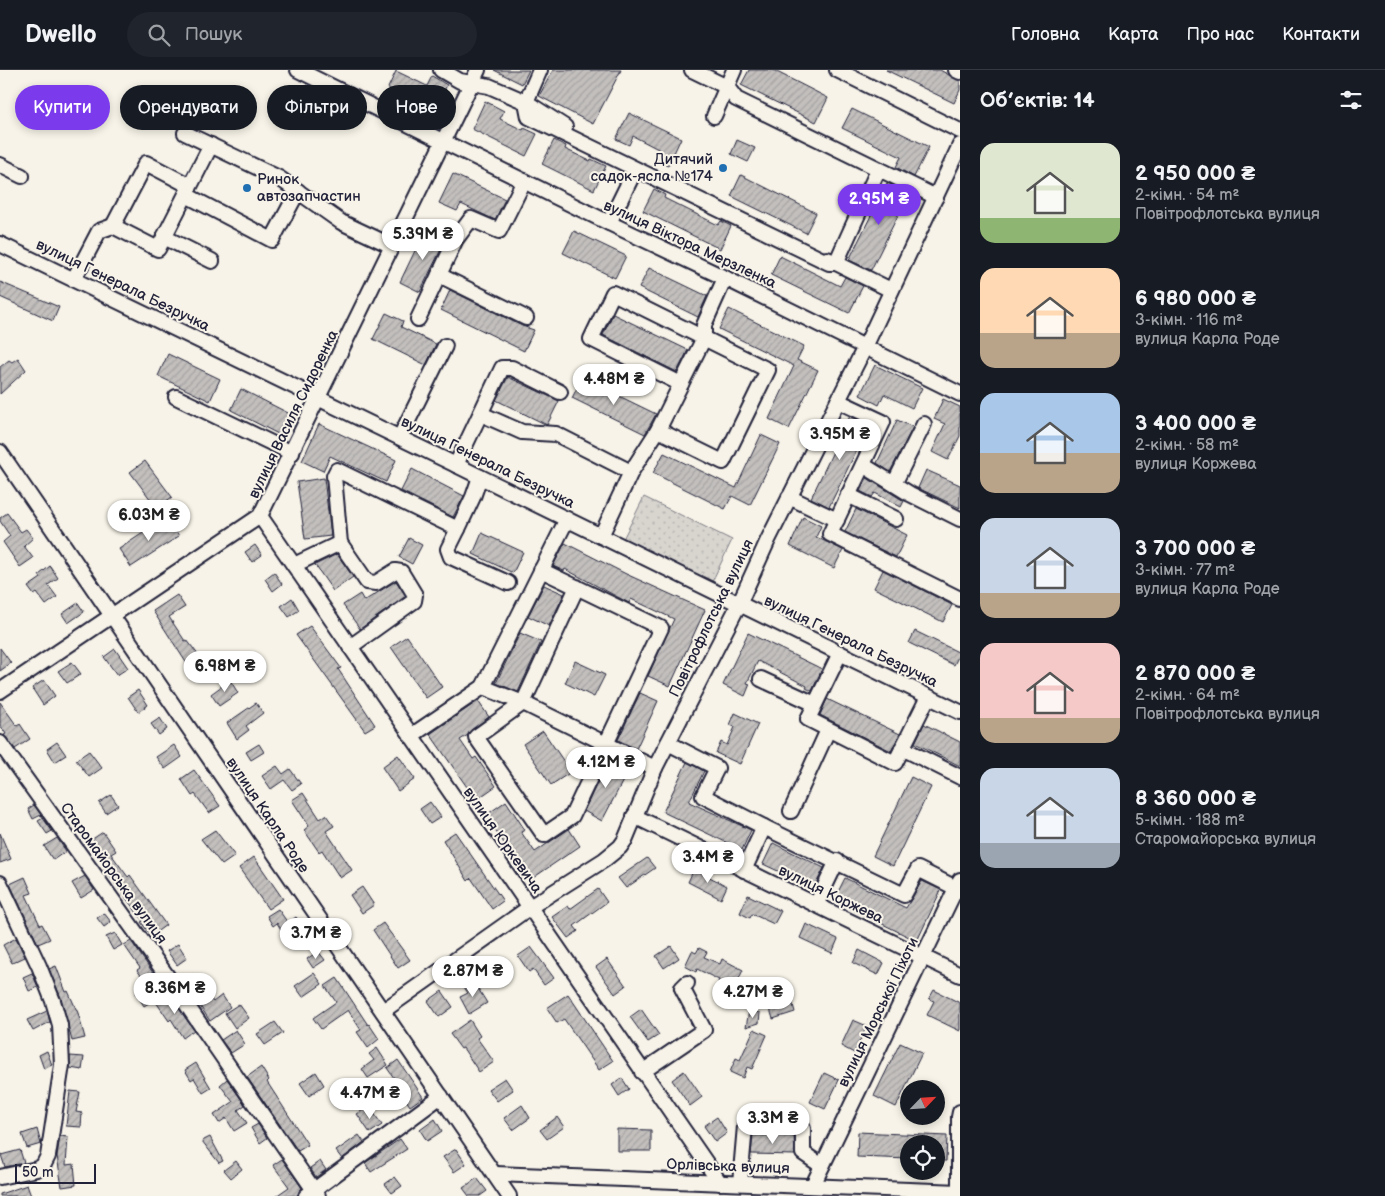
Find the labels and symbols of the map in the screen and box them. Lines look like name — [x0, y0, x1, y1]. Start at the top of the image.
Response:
place label: Дитячий садок-ясла №174 — [591, 150, 713, 186]
marker: Дитячий садок-ясла №174 — [717, 162, 729, 174]
place label: Ринок автозапчастин — [257, 170, 361, 206]
marker: Ринок автозапчастин — [241, 182, 253, 194]
pin: 2.95M ₴ — [833, 184, 925, 226]
street label: вулиця Віктора Мерзленка — [600, 196, 779, 293]
pin: 5.39M ₴ — [377, 218, 469, 261]
street label: вулиця Генерала Безручка — [33, 235, 213, 336]
street label: вулиця Василя Сидоренка — [244, 327, 343, 502]
pin: 4.48M ₴ — [568, 364, 660, 406]
street label: вулиця Генерала Безручка — [398, 412, 578, 513]
pin: 3.95M ₴ — [794, 418, 886, 461]
pin: 6.03M ₴ — [103, 500, 195, 542]
street label: Повітрофлотська вулиця — [665, 536, 758, 700]
street label: вулиця Генерала Безручка — [761, 591, 941, 692]
pin: 6.98M ₴ — [179, 650, 271, 693]
pin: 4.12M ₴ — [560, 746, 652, 789]
street label: вулиця Карла Роде — [222, 754, 313, 877]
street label: вулиця Юркевича — [459, 784, 546, 897]
street label: Старомайорська вулиця — [56, 799, 171, 948]
pin: 3.4M ₴ — [667, 842, 749, 884]
street label: вулиця Коржева — [775, 861, 886, 928]
pin: 3.7M ₴ — [275, 918, 357, 960]
street label: вулиця Морської Піхоти — [834, 934, 923, 1090]
pin: 2.87M ₴ — [427, 956, 519, 998]
pin: 8.36M ₴ — [129, 972, 221, 1015]
pin: 4.27M ₴ — [707, 976, 799, 1019]
pin: 4.47M ₴ — [324, 1078, 416, 1120]
north arrow — [900, 1080, 945, 1125]
pin: 3.3M ₴ — [732, 1102, 814, 1145]
street label: Орлівська вулиця — [666, 1155, 790, 1178]
scale bar — [15, 1161, 96, 1184]

